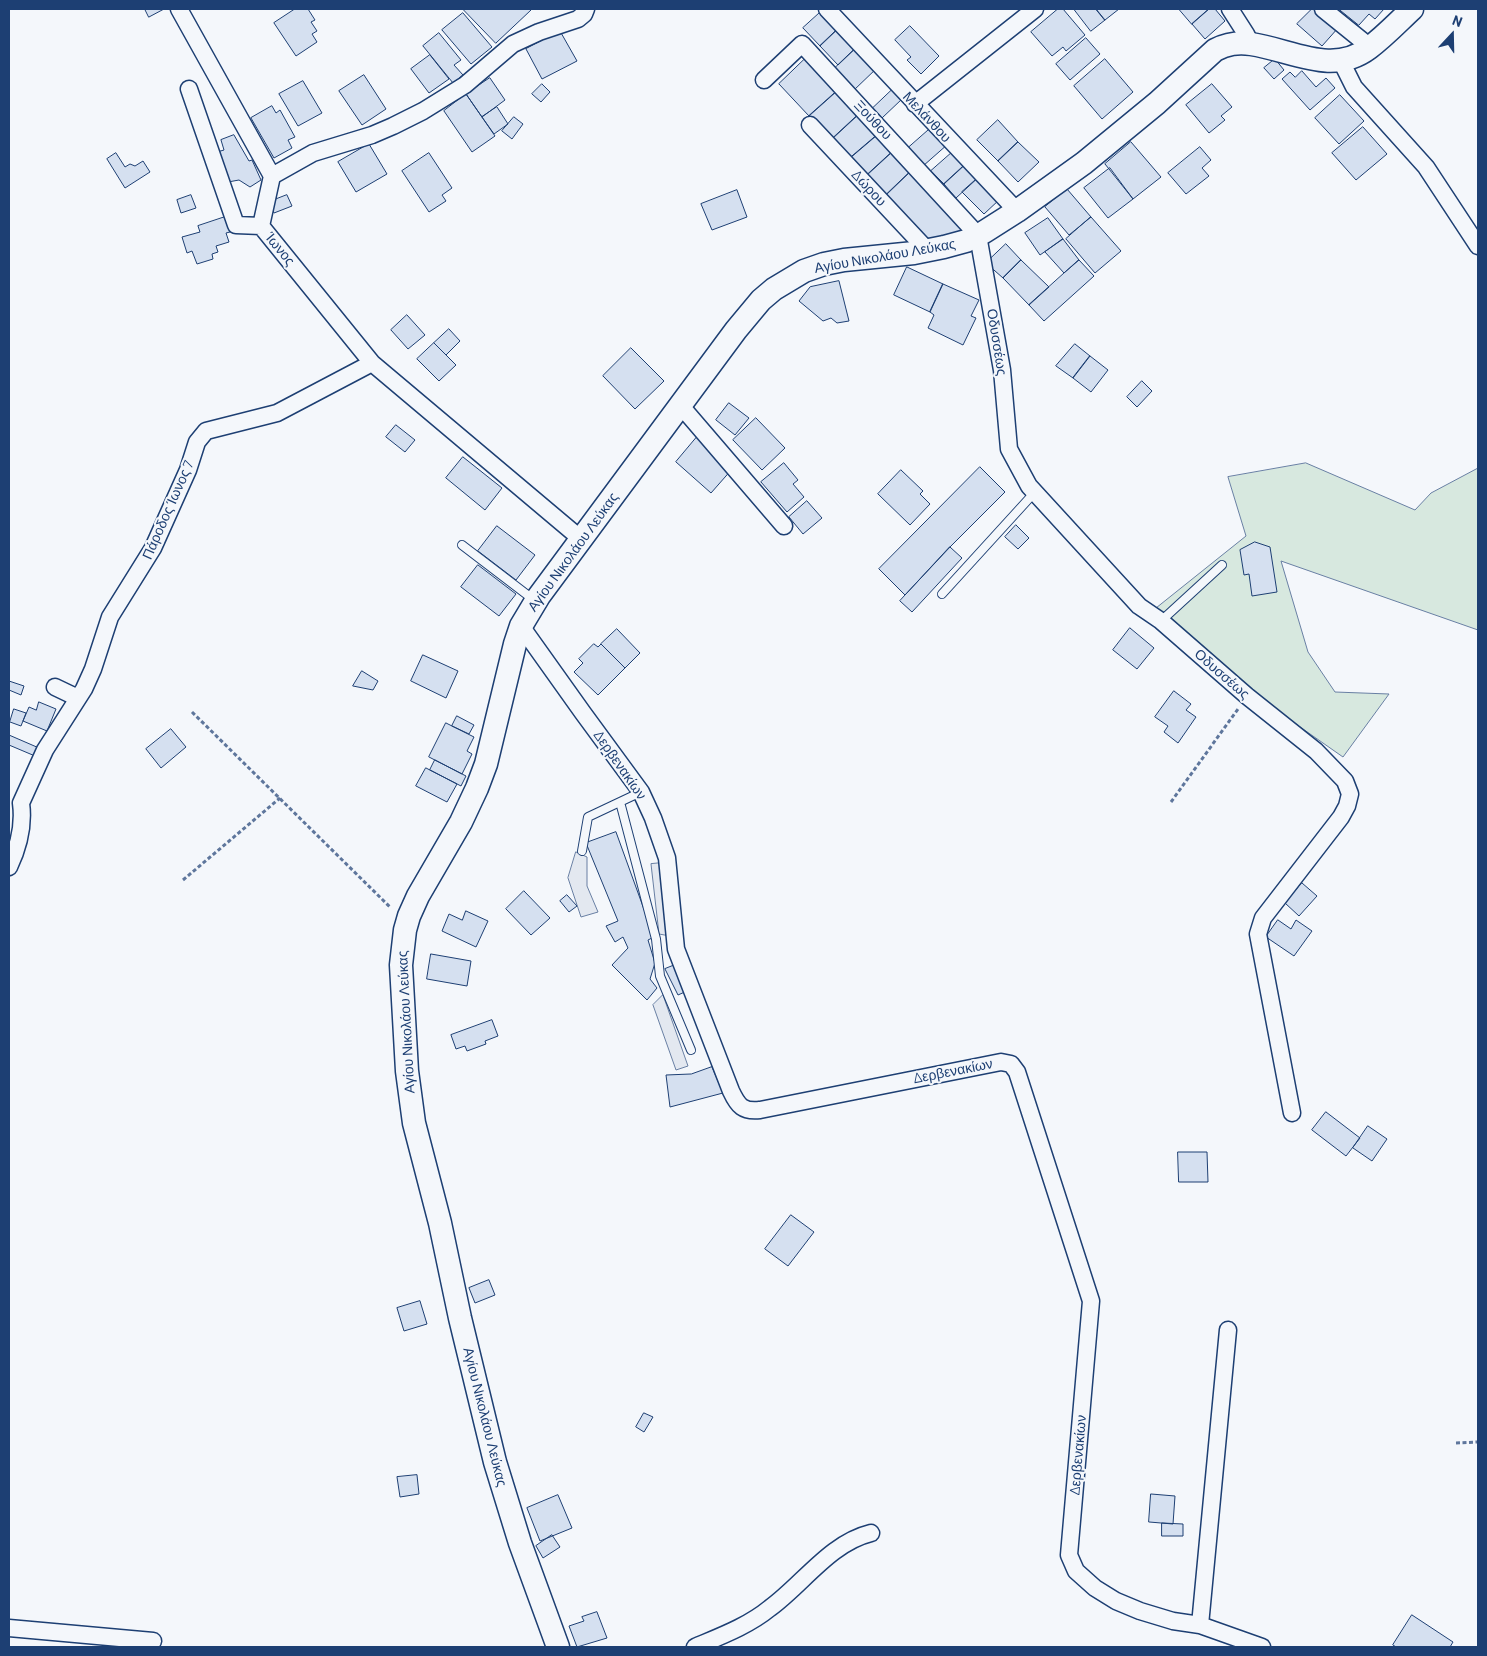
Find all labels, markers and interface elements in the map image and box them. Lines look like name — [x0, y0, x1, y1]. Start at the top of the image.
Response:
north arrow — [1427, 10, 1477, 60]
text: N — [1450, 11, 1465, 30]
street label: Μελάνθου — [899, 88, 955, 146]
street label: Ξούθου — [851, 97, 895, 143]
street label: Δώρου — [848, 166, 890, 210]
street label: Ίωνος — [262, 229, 298, 269]
street label: Αγίου Νικολάου Λεύκας — [813, 235, 957, 277]
street label: Οδυσσέως — [983, 307, 1011, 377]
street label: Πάροδος Ίωνος 7 — [139, 458, 197, 562]
street label: Αγίου Νικολάου Λεύκας — [524, 489, 622, 615]
street label: Οδυσσέως — [1191, 646, 1253, 702]
street label: Δερβενακίων — [590, 727, 650, 803]
street label: Αγίου Νικολάου Λεύκας — [394, 950, 418, 1094]
street label: Δερβενακίων — [912, 1055, 994, 1087]
street label: Αγίου Νικολάου Λεύκας — [460, 1346, 510, 1488]
street label: Δερβενακίων — [1066, 1414, 1090, 1496]

